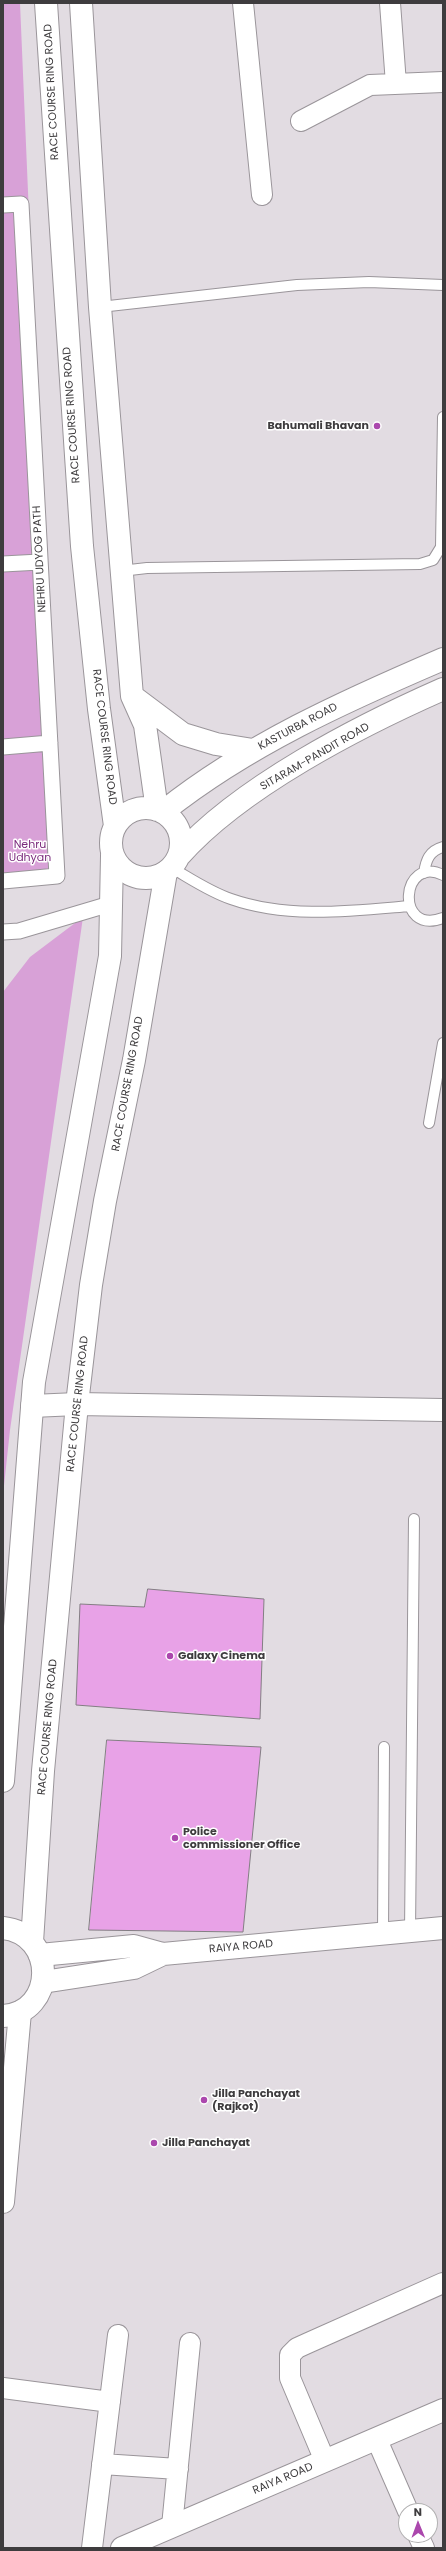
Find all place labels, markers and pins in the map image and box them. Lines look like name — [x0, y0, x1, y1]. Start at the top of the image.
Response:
place label: Bahumali Bhavan — [268, 419, 369, 433]
marker: Bahumali Bhavan — [372, 421, 382, 431]
place label: Galaxy Cinema — [178, 1649, 265, 1663]
marker: Galaxy Cinema — [165, 1651, 175, 1661]
place label: Police commissioner Office — [183, 1825, 300, 1851]
marker: Police commissioner Office — [170, 1833, 180, 1843]
place label: Jilla Panchayat (Rajkot) — [212, 2087, 300, 2113]
marker: Jilla Panchayat (Rajkot) — [199, 2095, 209, 2105]
place label: Jilla Panchayat — [162, 2136, 250, 2150]
marker: Jilla Panchayat — [149, 2138, 159, 2148]

